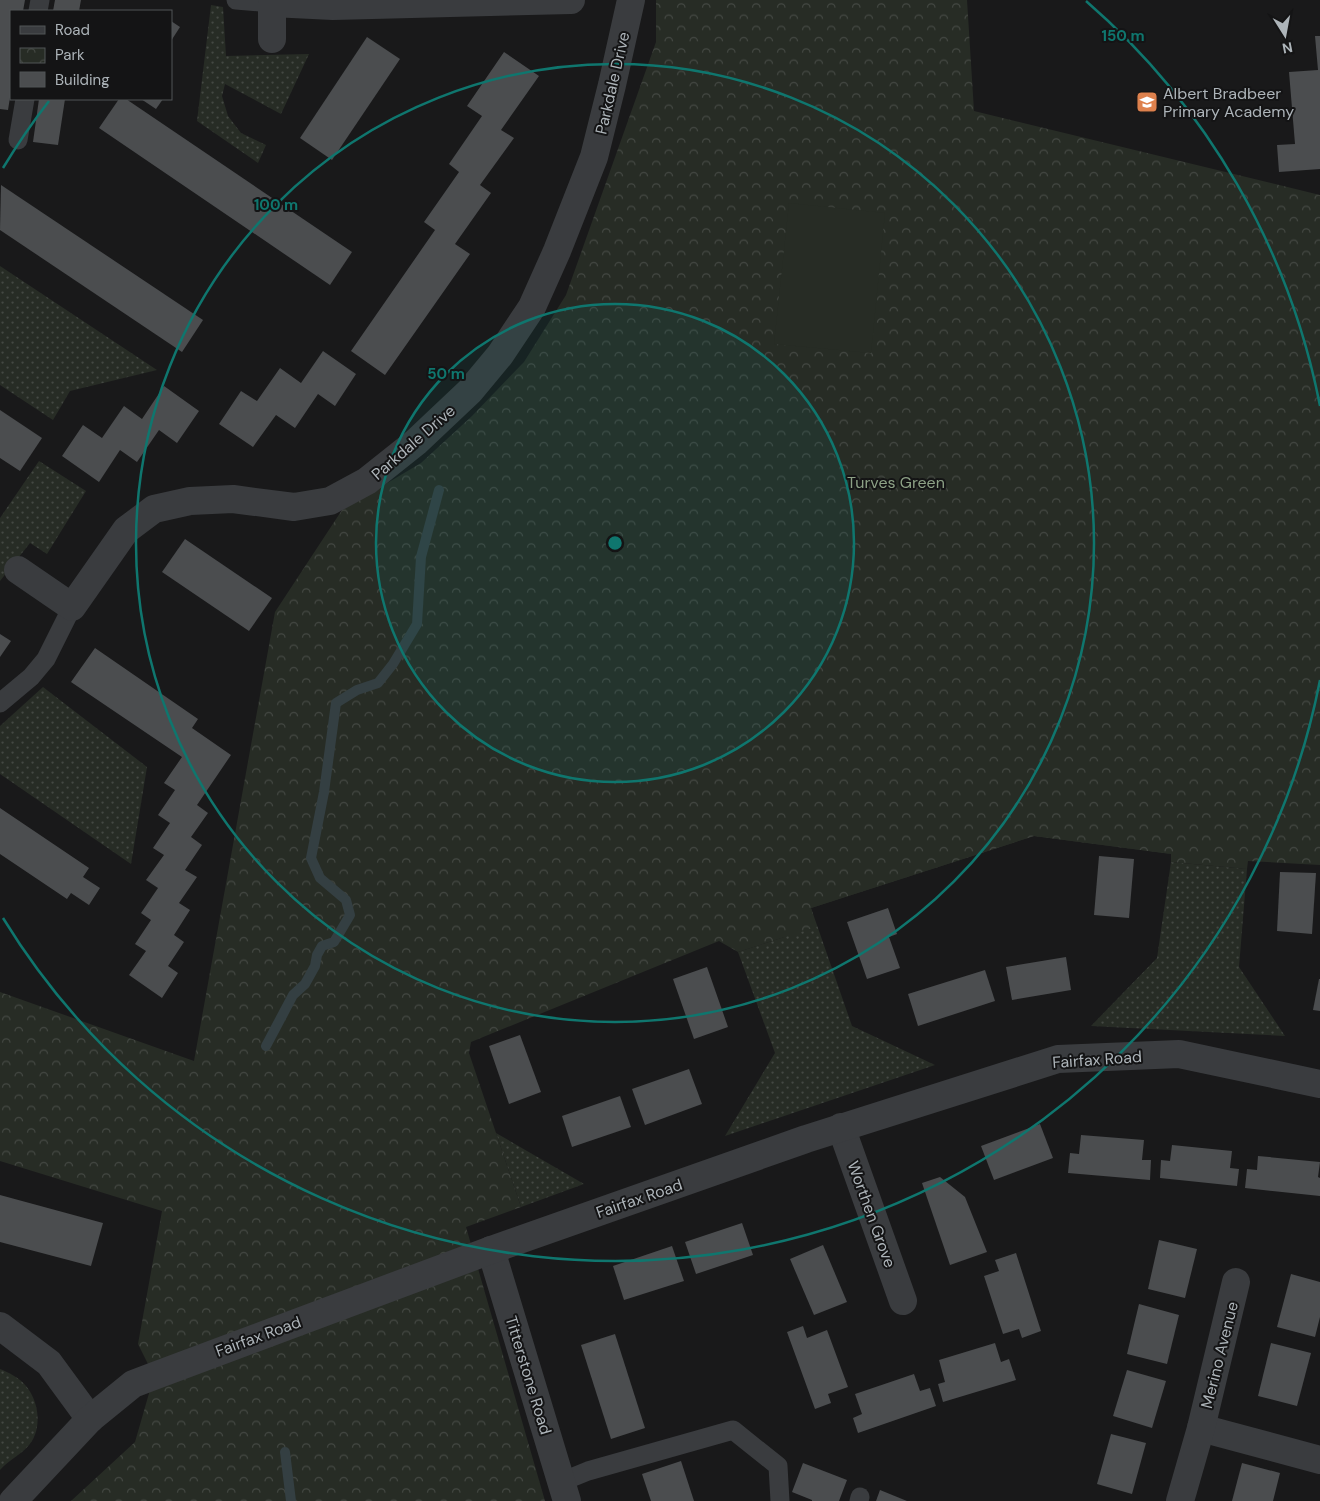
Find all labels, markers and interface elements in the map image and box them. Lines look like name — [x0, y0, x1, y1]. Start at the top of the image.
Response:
legend — [10, 10, 172, 100]
north arrow — [1260, 10, 1310, 60]
text: Road — [55, 20, 90, 40]
text: 150 m — [1102, 26, 1145, 46]
street label: Parkdale Drive — [590, 30, 634, 136]
text: N — [1281, 38, 1294, 58]
text: Park — [55, 45, 85, 65]
text: Building — [55, 70, 110, 90]
place label: Albert Bradbeer Primary Academy — [1163, 83, 1294, 122]
school or university icon: Albert Bradbeer Primary Academy — [1135, 90, 1159, 114]
text: 100 m — [254, 195, 298, 215]
text: 50 m — [427, 364, 465, 384]
street label: Parkdale Drive — [367, 400, 460, 485]
park label: Turves Green — [847, 472, 945, 493]
centre of rings — [606, 534, 624, 552]
street label: Fairfax Road — [1052, 1046, 1143, 1073]
street label: Worthen Grove — [843, 1158, 901, 1270]
street label: Fairfax Road — [593, 1174, 685, 1223]
street label: Merino Avenue — [1196, 1299, 1243, 1411]
street label: Fairfax Road — [212, 1311, 304, 1362]
street label: Titterstone Road — [500, 1313, 557, 1437]

